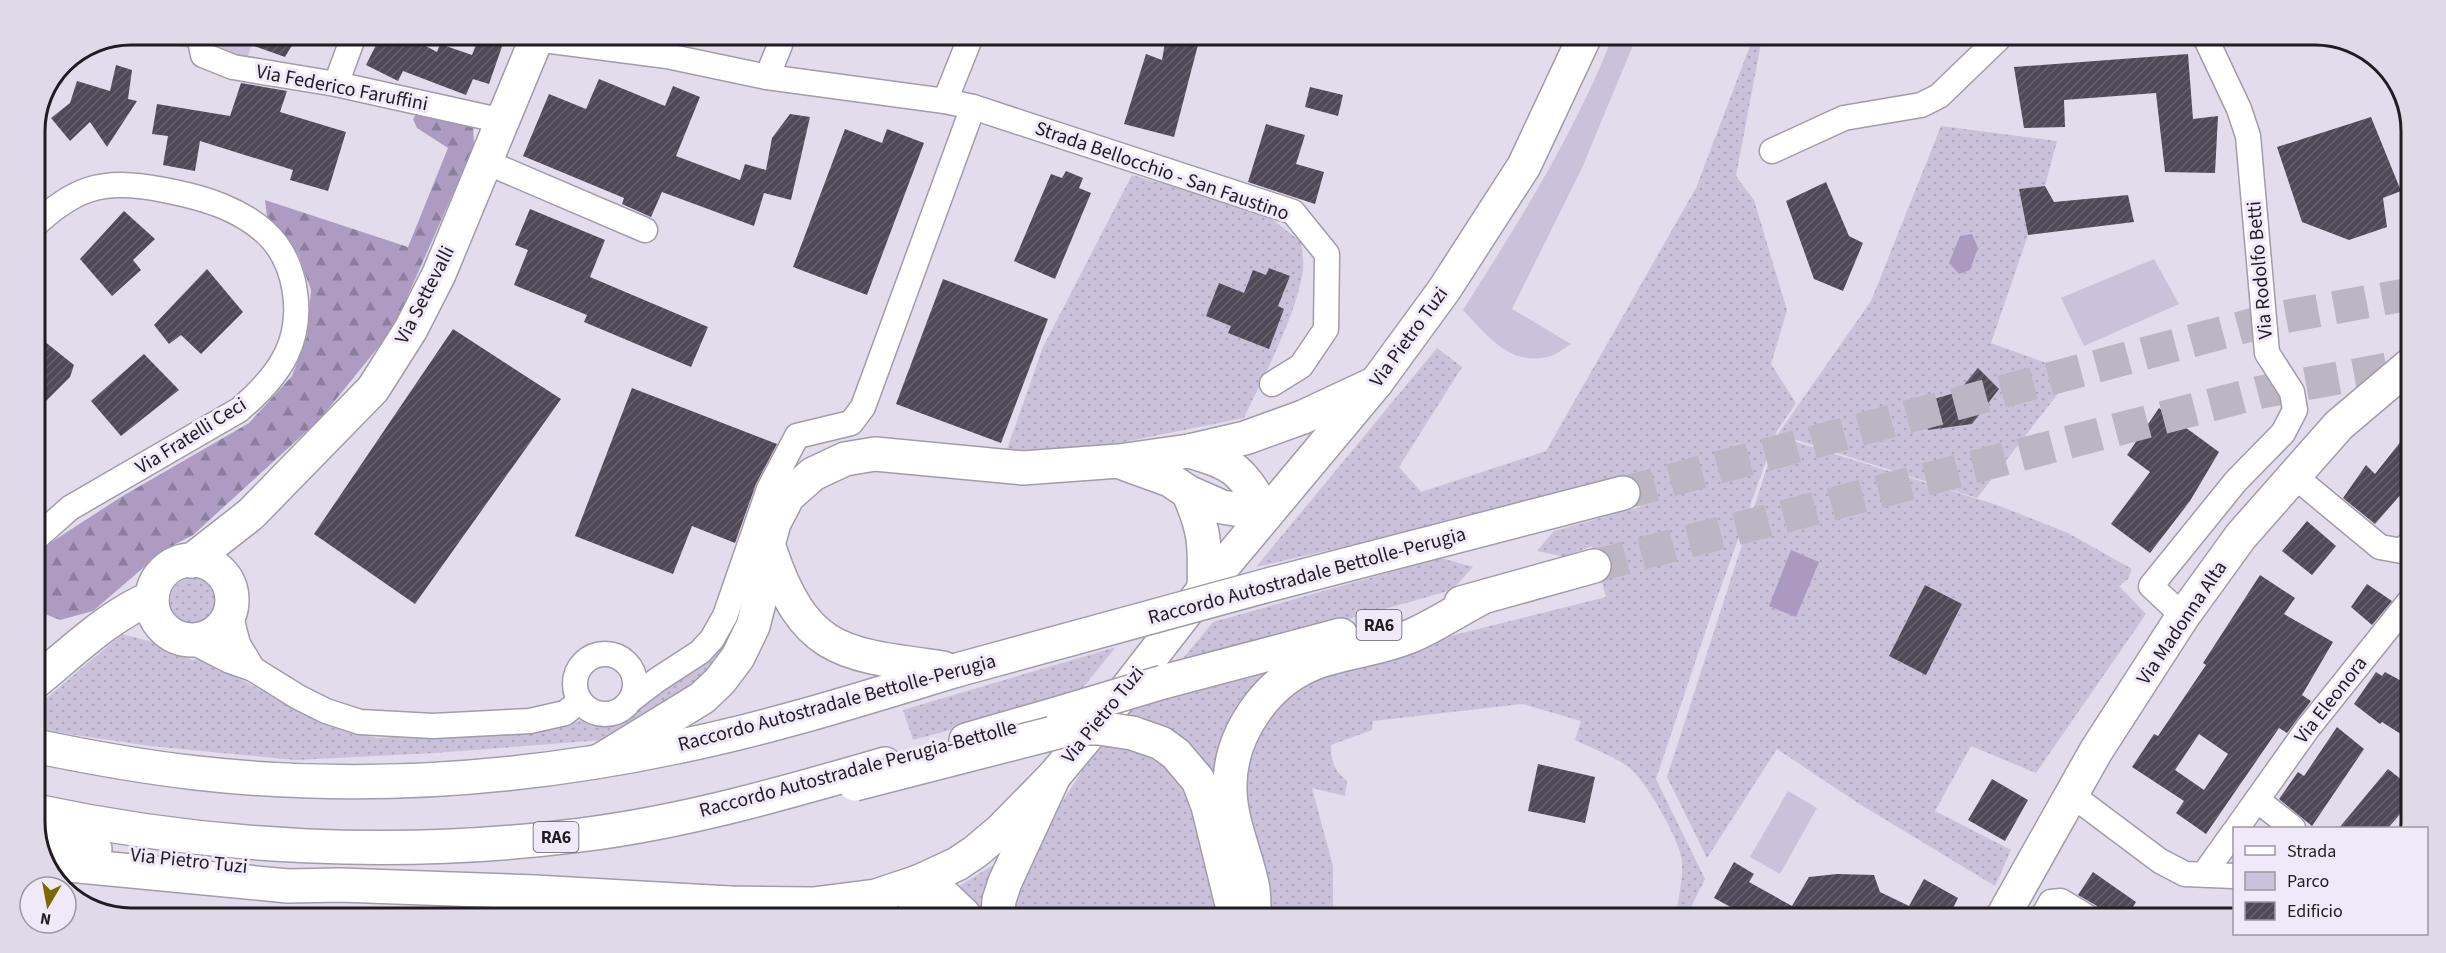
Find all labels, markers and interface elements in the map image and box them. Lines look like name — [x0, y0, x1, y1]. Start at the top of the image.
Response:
street label: Via Federico Faruffini — [254, 58, 430, 118]
street label: Strada Bellocchio - San Faustino — [1031, 114, 1293, 228]
street label: Via Rodolfo Betti — [2240, 200, 2280, 340]
street label: Via Settevalli — [388, 241, 462, 349]
street label: Via Pietro Tuzi — [1363, 281, 1455, 393]
street label: Via Fratelli Ceci — [130, 391, 252, 481]
street label: Raccordo Autostradale Bettolle-Perugia — [1145, 520, 1469, 632]
street label: Via Madonna Alta — [2130, 555, 2234, 691]
road number: RA6 — [1356, 610, 1402, 640]
street label: Raccordo Autostradale Bettolle-Perugia — [675, 647, 999, 759]
street label: Via Eleonora — [2288, 650, 2374, 750]
street label: Via Pietro Tuzi — [1055, 660, 1151, 770]
street label: Raccordo Autostradale Perugia-Bettolle — [696, 713, 1020, 825]
road number: RA6 — [534, 822, 578, 852]
legend — [2233, 827, 2428, 935]
text: Strada — [2287, 839, 2336, 864]
street label: Via Pietro Tuzi — [129, 841, 249, 881]
text: Parco — [2287, 869, 2329, 894]
north arrow — [18, 875, 78, 935]
text: Edificio — [2287, 899, 2343, 924]
text: N — [38, 907, 53, 931]

